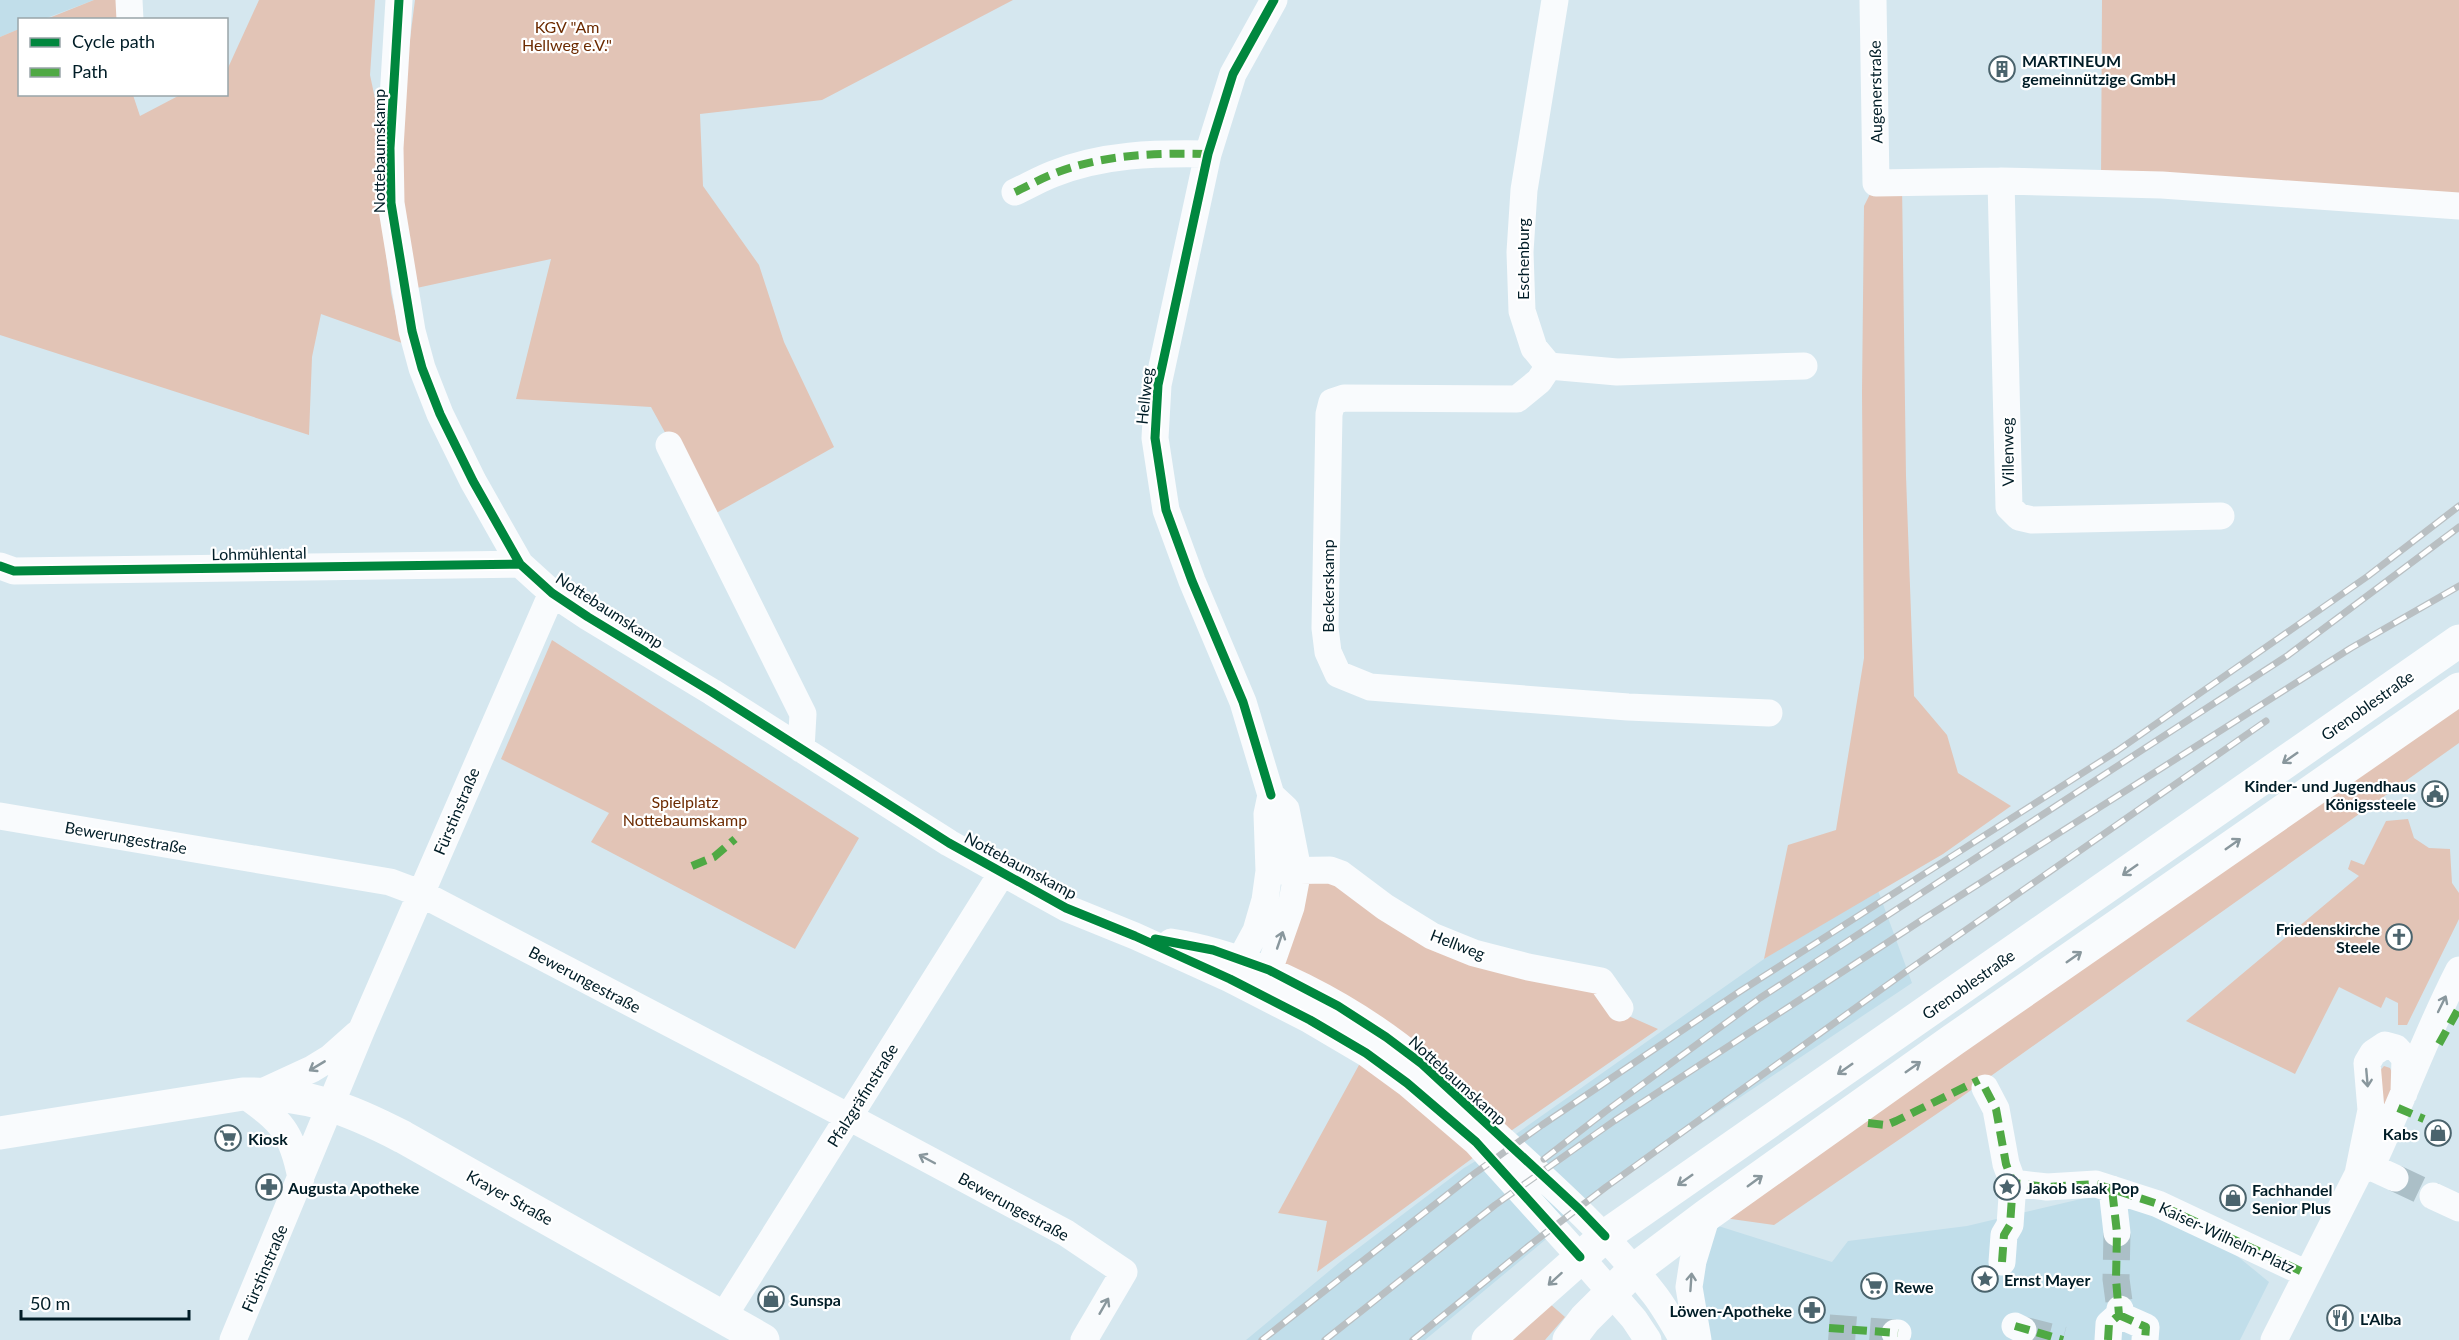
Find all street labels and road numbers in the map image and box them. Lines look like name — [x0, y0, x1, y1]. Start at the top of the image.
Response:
street label: Augenerstraße — [1865, 40, 1885, 144]
street label: Nottebaumskamp — [369, 89, 388, 213]
street label: Eschenburg — [1513, 218, 1532, 300]
street label: Hellweg — [1132, 367, 1156, 425]
street label: Villenweg — [1997, 417, 2017, 487]
street label: Beckerskamp — [1318, 539, 1337, 633]
street label: Lohmühlental — [211, 543, 307, 563]
street label: Nottebaumskamp — [553, 568, 667, 652]
street label: Grenoblestraße — [2317, 666, 2417, 744]
street label: Fürstinstraße — [429, 765, 483, 857]
street label: Bewerungestraße — [63, 817, 189, 857]
street label: Nottebaumskamp — [962, 827, 1080, 903]
street label: Hellweg — [1428, 925, 1488, 963]
street label: Bewerungestraße — [526, 942, 644, 1016]
street label: Grenoblestraße — [1918, 945, 2018, 1023]
street label: Nottebaumskamp — [1405, 1031, 1511, 1129]
street label: Pfalzgräfinstraße — [823, 1040, 901, 1150]
street label: Krayer Straße — [464, 1166, 556, 1228]
street label: Bewerungestraße — [955, 1168, 1073, 1244]
street label: Kaiser-Wilhelm-Platz — [2156, 1197, 2298, 1277]
street label: Fürstinstraße — [237, 1222, 291, 1314]

